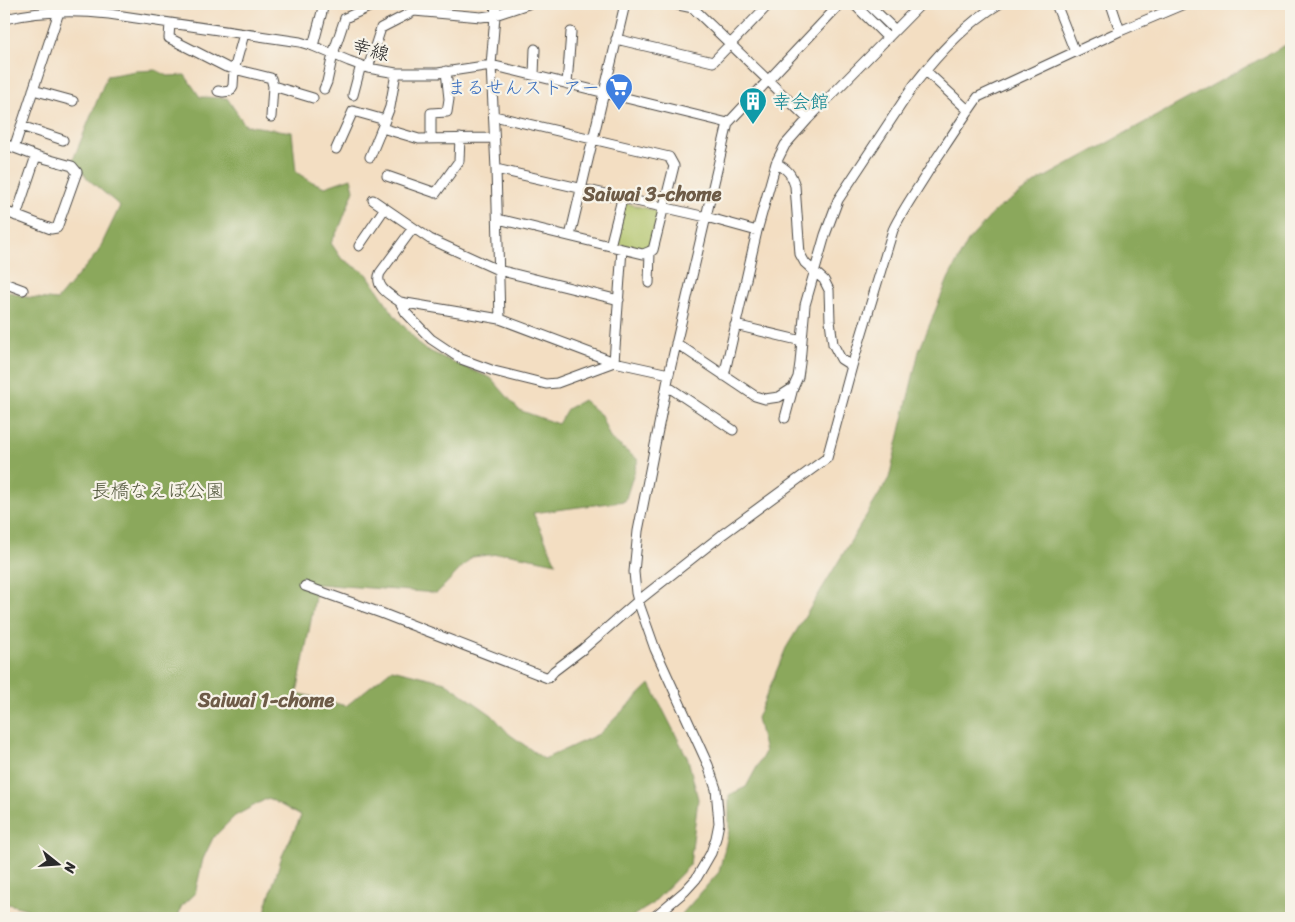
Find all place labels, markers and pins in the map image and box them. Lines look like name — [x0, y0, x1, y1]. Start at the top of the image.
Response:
place label: まるせんストアー — [447, 71, 600, 104]
supermarket icon: まるせんストアー — [604, 72, 634, 111]
place label: 幸会館 — [772, 85, 829, 118]
building icon: 幸会館 — [738, 86, 768, 125]

